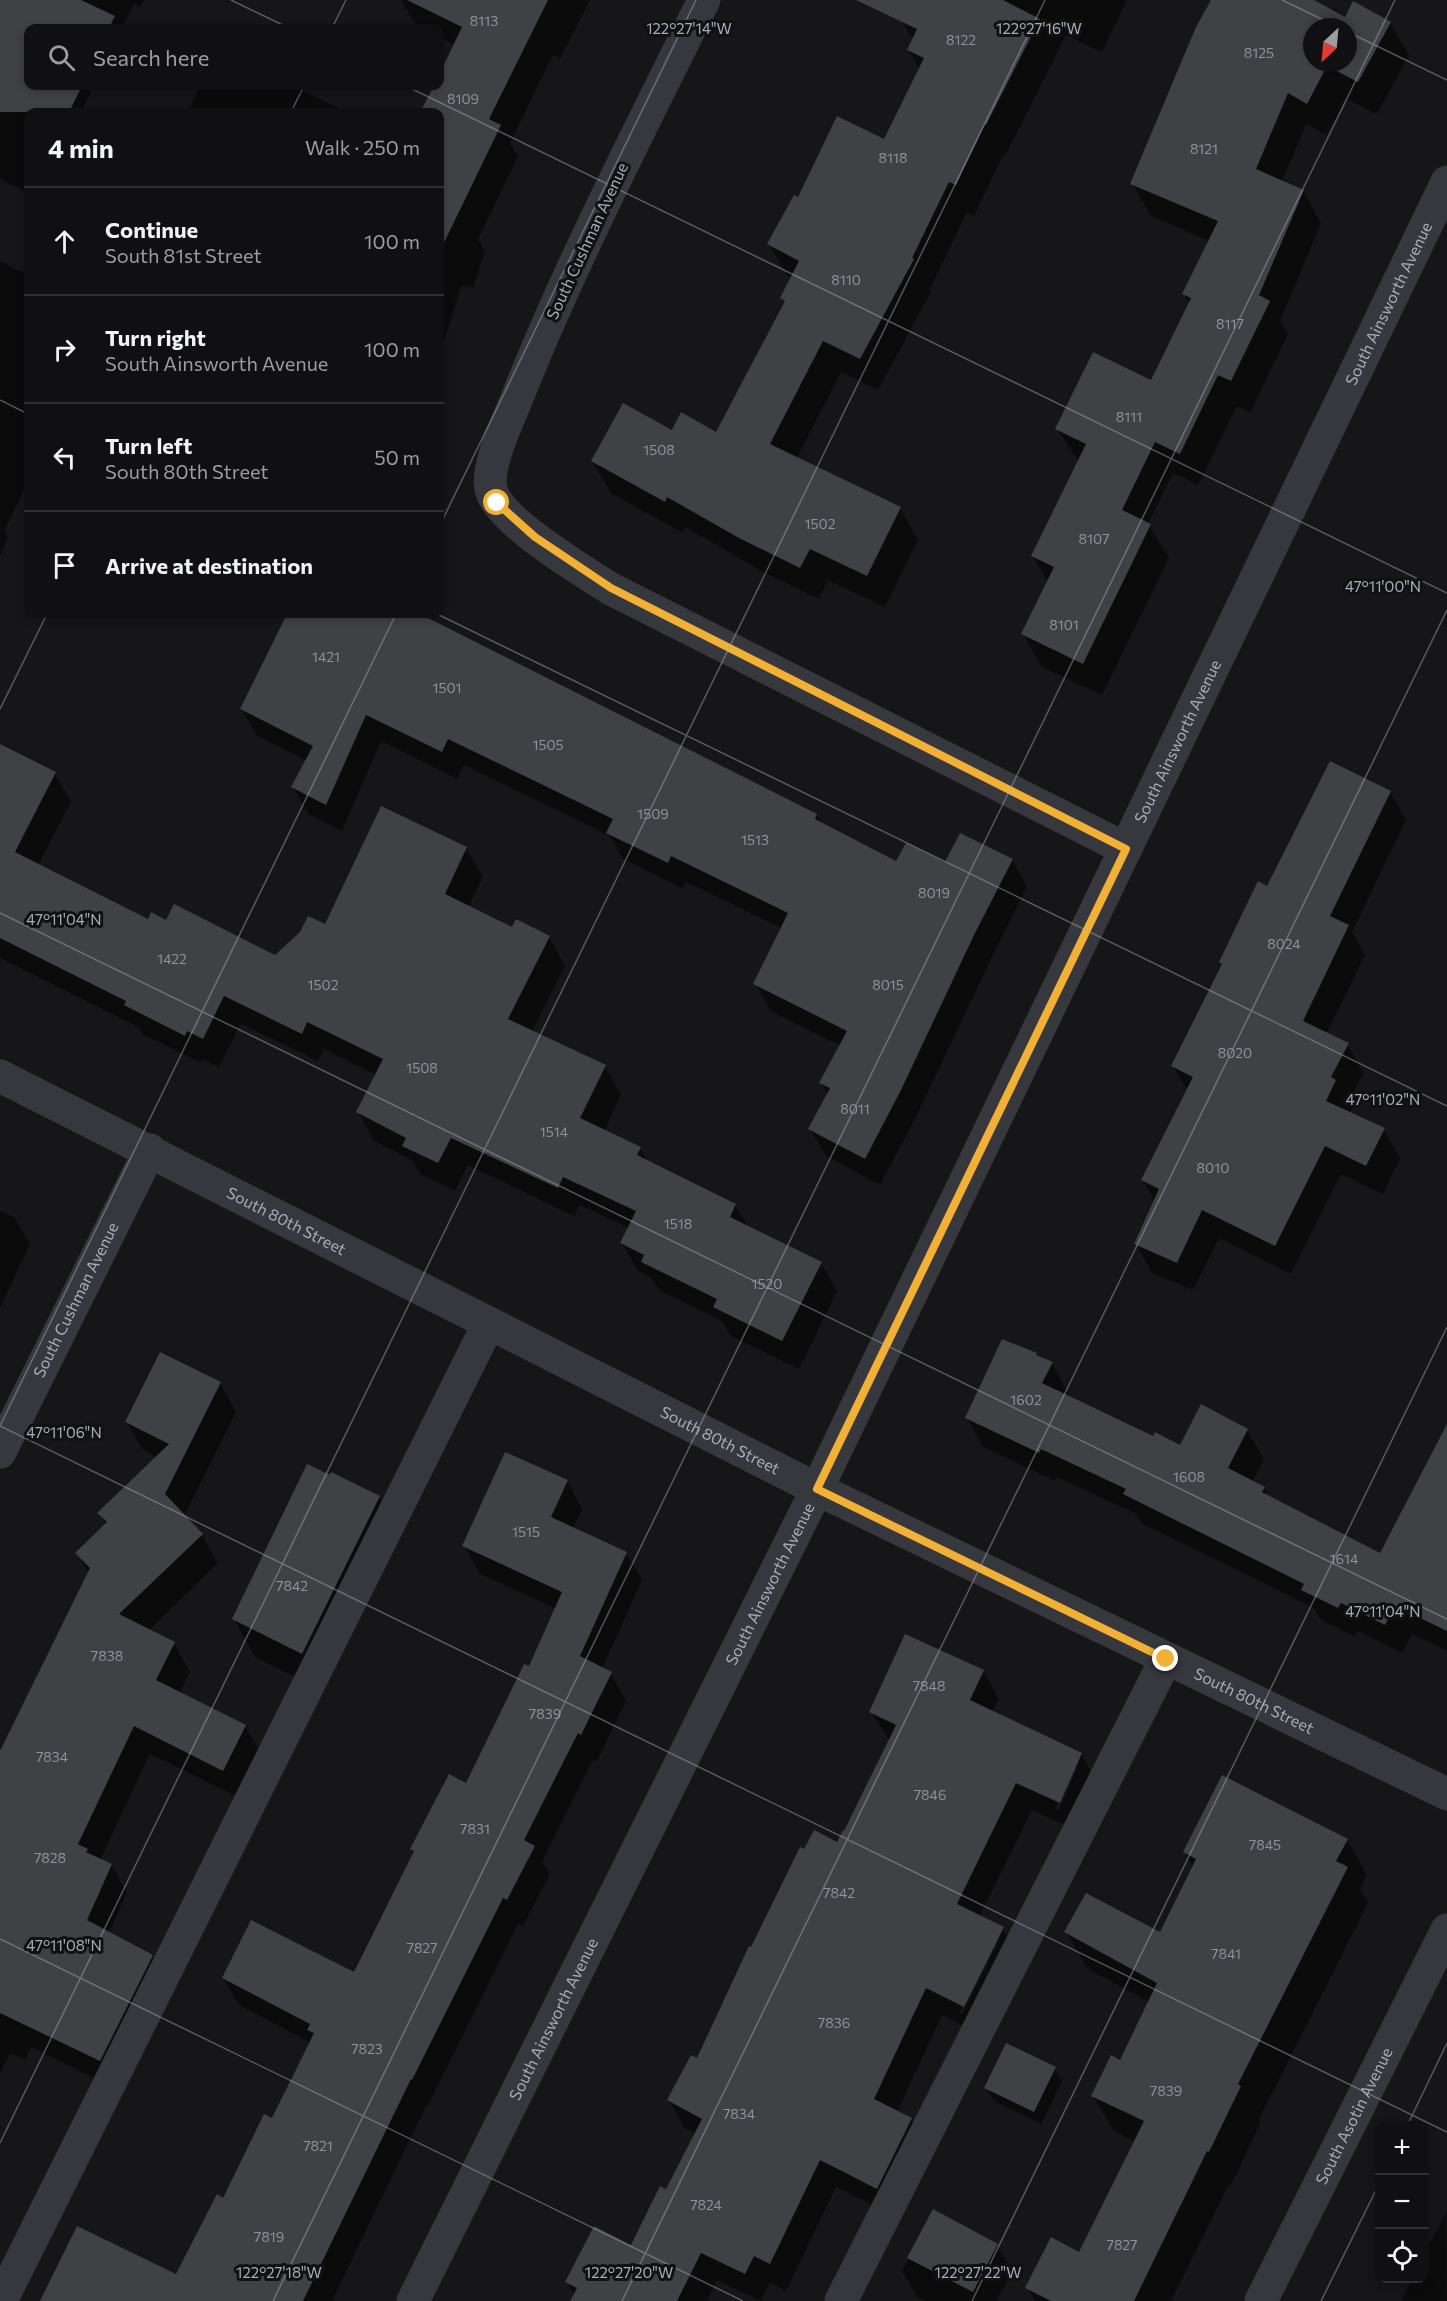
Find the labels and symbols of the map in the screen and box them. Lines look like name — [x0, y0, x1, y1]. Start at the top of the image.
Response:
house number: 8113 — [470, 12, 498, 29]
north arrow — [1303, 18, 1357, 72]
text: 122°27'14"W — [646, 19, 732, 37]
text: 122°27'16"W — [996, 19, 1082, 37]
house number: 8122 — [946, 31, 976, 48]
house number: 8125 — [1244, 44, 1274, 61]
house number: 8109 — [447, 90, 479, 107]
house number: 8121 — [1190, 140, 1218, 157]
house number: 8118 — [879, 149, 907, 166]
street label: South Cushman Avenue — [542, 159, 631, 322]
street label: South Ainsworth Avenue — [1341, 219, 1435, 388]
house number: 8110 — [831, 271, 861, 288]
house number: 8117 — [1216, 315, 1244, 332]
house number: 8111 — [1116, 408, 1142, 425]
house number: 1508 — [643, 441, 675, 458]
route start — [483, 489, 509, 515]
house number: 1502 — [805, 515, 836, 532]
house number: 8107 — [1079, 530, 1109, 547]
text: 47°11'00"N — [1345, 577, 1421, 595]
house number: 8101 — [1049, 616, 1079, 633]
house number: 1421 — [312, 648, 340, 665]
street label: South Ainsworth Avenue — [1130, 656, 1224, 826]
house number: 1501 — [432, 679, 462, 696]
house number: 1505 — [532, 736, 564, 753]
house number: 1509 — [637, 805, 669, 822]
house number: 1513 — [741, 831, 769, 848]
house number: 8019 — [918, 884, 950, 901]
text: 47°11'04"N — [26, 910, 102, 928]
house number: 8024 — [1267, 935, 1301, 952]
house number: 1422 — [157, 950, 187, 967]
house number: 1502 — [308, 976, 339, 993]
house number: 8015 — [872, 976, 904, 993]
house number: 8020 — [1218, 1044, 1252, 1061]
house number: 1508 — [406, 1059, 438, 1076]
text: 47°11'02"N — [1346, 1090, 1420, 1108]
house number: 8011 — [840, 1100, 870, 1117]
house number: 1514 — [540, 1123, 569, 1140]
house number: 8010 — [1197, 1159, 1229, 1176]
street label: South 80th Street — [224, 1182, 350, 1259]
house number: 1518 — [664, 1215, 692, 1232]
street label: South Cushman Avenue — [29, 1219, 122, 1380]
house number: 1520 — [752, 1275, 782, 1292]
house number: 1602 — [1010, 1391, 1042, 1408]
street label: South 80th Street — [658, 1402, 784, 1478]
text: 47°11'06"N — [26, 1423, 102, 1441]
house number: 1608 — [1173, 1468, 1205, 1485]
street label: South Ainsworth Avenue — [721, 1499, 818, 1668]
house number: 1515 — [512, 1523, 540, 1540]
house number: 1614 — [1330, 1550, 1359, 1567]
house number: 7842 — [276, 1577, 308, 1594]
text: 47°11'04"N — [1345, 1602, 1421, 1620]
route end — [1152, 1645, 1178, 1671]
house number: 7838 — [91, 1647, 123, 1664]
street label: South 80th Street — [1191, 1663, 1318, 1737]
house number: 7848 — [913, 1677, 945, 1694]
house number: 7839 — [529, 1705, 561, 1722]
house number: 7834 — [36, 1748, 69, 1765]
house number: 7846 — [914, 1786, 946, 1803]
house number: 7831 — [460, 1820, 490, 1837]
house number: 7845 — [1249, 1836, 1281, 1853]
house number: 7828 — [34, 1849, 66, 1866]
house number: 7842 — [823, 1884, 855, 1901]
street label: South Ainsworth Avenue — [505, 1934, 601, 2103]
text: 47°11'08"N — [26, 1936, 102, 1954]
house number: 7827 — [407, 1939, 437, 1956]
house number: 7841 — [1211, 1945, 1241, 1962]
house number: 7836 — [818, 2014, 850, 2031]
house number: 7823 — [351, 2040, 383, 2057]
street label: South Asotin Avenue — [1311, 2044, 1396, 2187]
house number: 7839 — [1150, 2082, 1182, 2099]
house number: 7834 — [723, 2105, 756, 2122]
house number: 7821 — [303, 2137, 333, 2154]
house number: 7824 — [690, 2196, 722, 2213]
house number: 7819 — [254, 2228, 284, 2245]
house number: 7827 — [1107, 2236, 1137, 2253]
text: 122°27'18"W — [236, 2263, 322, 2281]
text: 122°27'20"W — [585, 2263, 673, 2281]
text: 122°27'22"W — [935, 2263, 1021, 2281]

